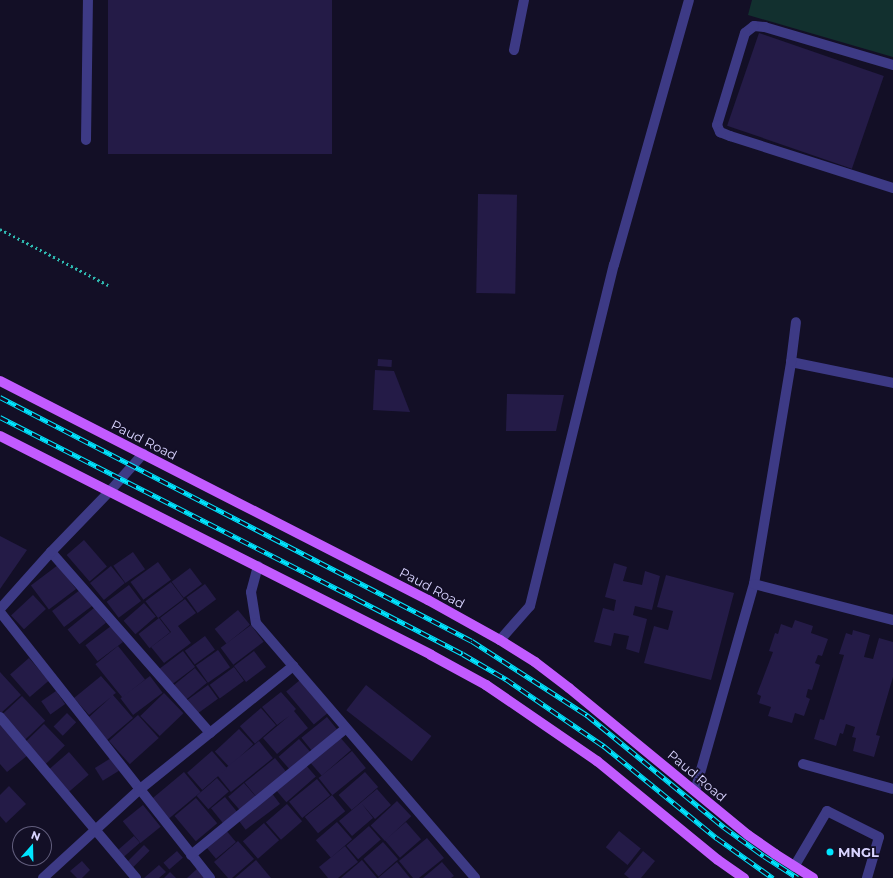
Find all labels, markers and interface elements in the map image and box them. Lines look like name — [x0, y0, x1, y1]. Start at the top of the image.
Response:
street label: Paud Road — [108, 417, 180, 463]
street label: Paud Road — [397, 564, 467, 612]
street label: Paud Road — [665, 747, 729, 805]
north arrow — [12, 826, 52, 866]
text: N — [29, 828, 42, 844]
place label: MNGL — [838, 844, 879, 860]
marker: MNGL — [825, 847, 835, 857]

